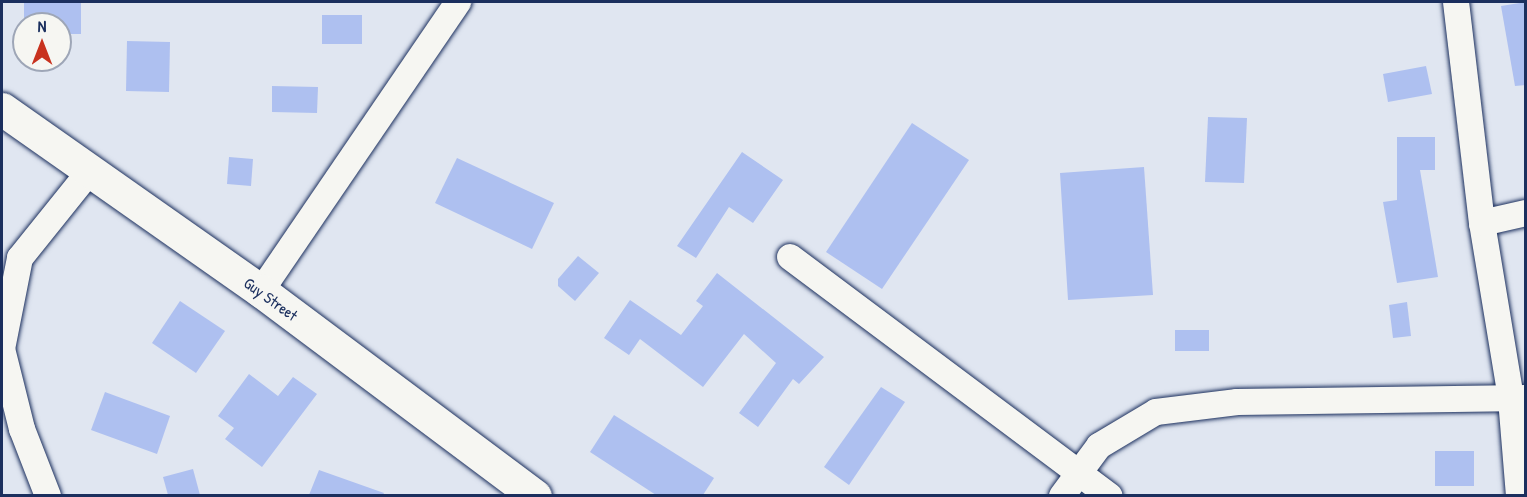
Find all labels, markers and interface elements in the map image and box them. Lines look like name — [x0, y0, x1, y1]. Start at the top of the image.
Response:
north arrow — [12, 12, 72, 72]
text: N — [38, 15, 46, 37]
street label: Guy Street — [240, 273, 302, 325]

